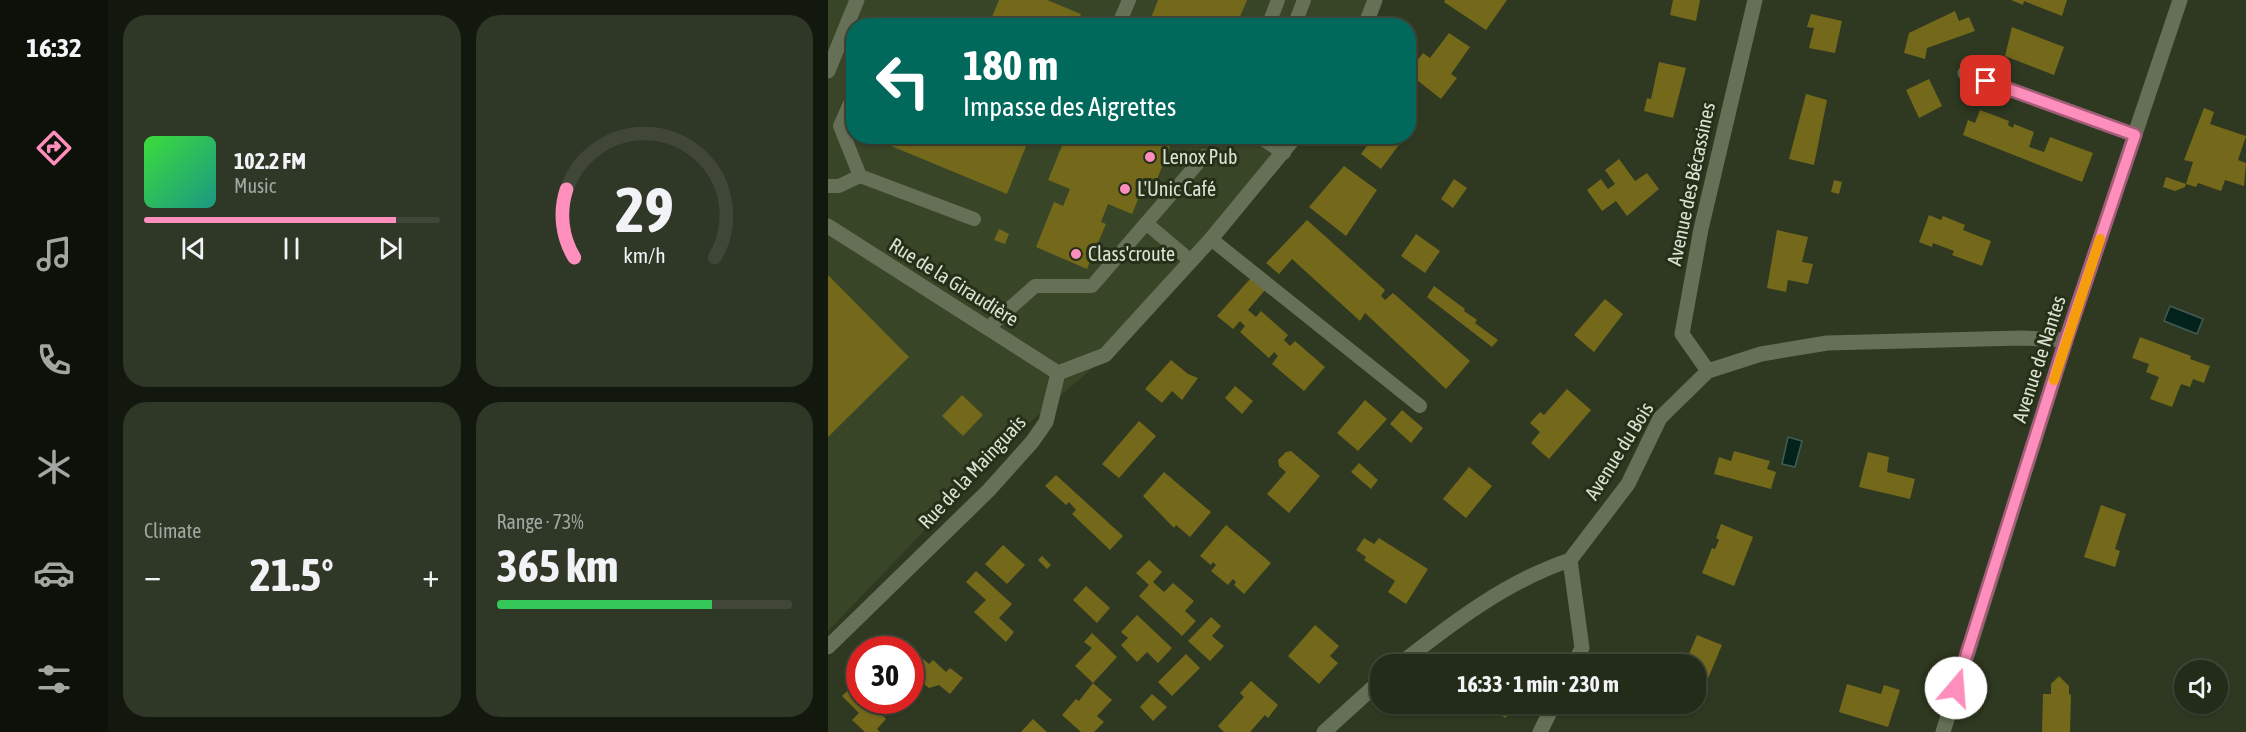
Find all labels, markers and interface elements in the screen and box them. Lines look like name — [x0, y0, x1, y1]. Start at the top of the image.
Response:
text: 16:32 — [26, 32, 82, 63]
text: 180 m — [963, 41, 1058, 89]
icon: left — [864, 42, 942, 120]
pin — [1960, 55, 2011, 106]
icon: arrive — [1969, 64, 2002, 97]
text: Impasse des Aigrettes — [963, 91, 1176, 122]
street label: Avenue des Bécassines — [1662, 100, 1719, 268]
icon: directions — [33, 127, 75, 169]
place label: Lenox Pub — [1162, 145, 1237, 168]
text: 102.2 FM — [234, 148, 306, 174]
marker: Lenox Pub — [1143, 150, 1157, 164]
text: Music — [234, 174, 276, 197]
text: 29 — [615, 174, 674, 245]
place label: L'Unic Café — [1137, 177, 1216, 200]
marker: L'Unic Café — [1118, 182, 1132, 196]
icon: previous — [177, 232, 210, 265]
icon: pause — [275, 232, 308, 265]
icon: next — [374, 232, 407, 265]
icon: music — [33, 233, 75, 275]
street label: Rue de la Giraudière — [885, 233, 1023, 331]
place label: Class'croute — [1088, 242, 1175, 265]
text: km/h — [623, 243, 666, 268]
marker: Class'croute — [1069, 247, 1083, 261]
street label: Avenue de Nantes — [2007, 293, 2070, 425]
icon: phone — [33, 339, 75, 381]
street label: Avenue du Bois — [1580, 398, 1658, 504]
street label: Rue de la Mainguais — [913, 410, 1030, 533]
icon: climate — [33, 446, 75, 488]
text: Range · 73% — [497, 510, 584, 533]
text: Climate — [144, 519, 201, 542]
text: 365 km — [497, 540, 618, 592]
text: 21.5° — [250, 549, 334, 601]
icon: car — [33, 552, 75, 594]
text: − — [144, 556, 161, 594]
text: + — [422, 556, 439, 594]
speed limit sign: 30 — [846, 636, 924, 714]
position arrow — [1924, 656, 1988, 720]
icon: filters — [33, 658, 75, 700]
map controls — [2174, 660, 2228, 714]
button: sound — [2174, 660, 2228, 714]
text: 16:33 · 1 min · 230 m — [1457, 671, 1619, 697]

